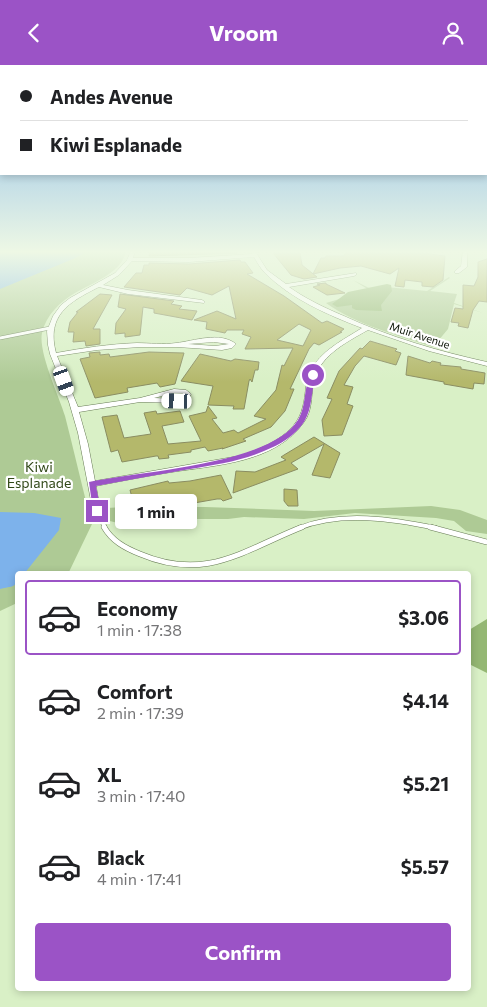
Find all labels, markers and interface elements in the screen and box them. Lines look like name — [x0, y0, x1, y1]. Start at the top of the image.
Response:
icon: back — [20, 19, 48, 47]
text: Vroom — [209, 19, 278, 46]
icon: person — [439, 19, 467, 47]
text: Andes Avenue — [50, 85, 173, 108]
text: Kiwi Esplanade — [50, 133, 182, 156]
street label: Muir Avenue — [388, 319, 452, 351]
car — [51, 364, 76, 398]
route start — [302, 364, 324, 386]
car — [161, 393, 192, 409]
park label: Kiwi Esplanade — [7, 458, 71, 491]
callout: 1 min — [114, 493, 197, 529]
route end — [86, 500, 108, 522]
text: 1 min — [137, 502, 175, 521]
icon: car — [37, 595, 82, 640]
text: Economy — [97, 597, 178, 620]
text: $3.06 — [398, 606, 449, 629]
text: 1 min · 17:38 — [97, 620, 182, 639]
icon: car — [37, 678, 82, 723]
text: Comfort — [97, 680, 173, 703]
text: $4.14 — [403, 689, 449, 712]
text: 2 min · 17:39 — [97, 703, 184, 722]
icon: car — [37, 761, 82, 806]
text: XL — [97, 763, 122, 786]
text: $5.21 — [403, 772, 449, 795]
text: 3 min · 17:40 — [97, 786, 185, 805]
icon: car — [37, 844, 82, 889]
text: Black — [97, 846, 145, 869]
text: $5.57 — [401, 855, 449, 878]
text: 4 min · 17:41 — [97, 869, 182, 888]
button: Confirm — [35, 923, 451, 981]

